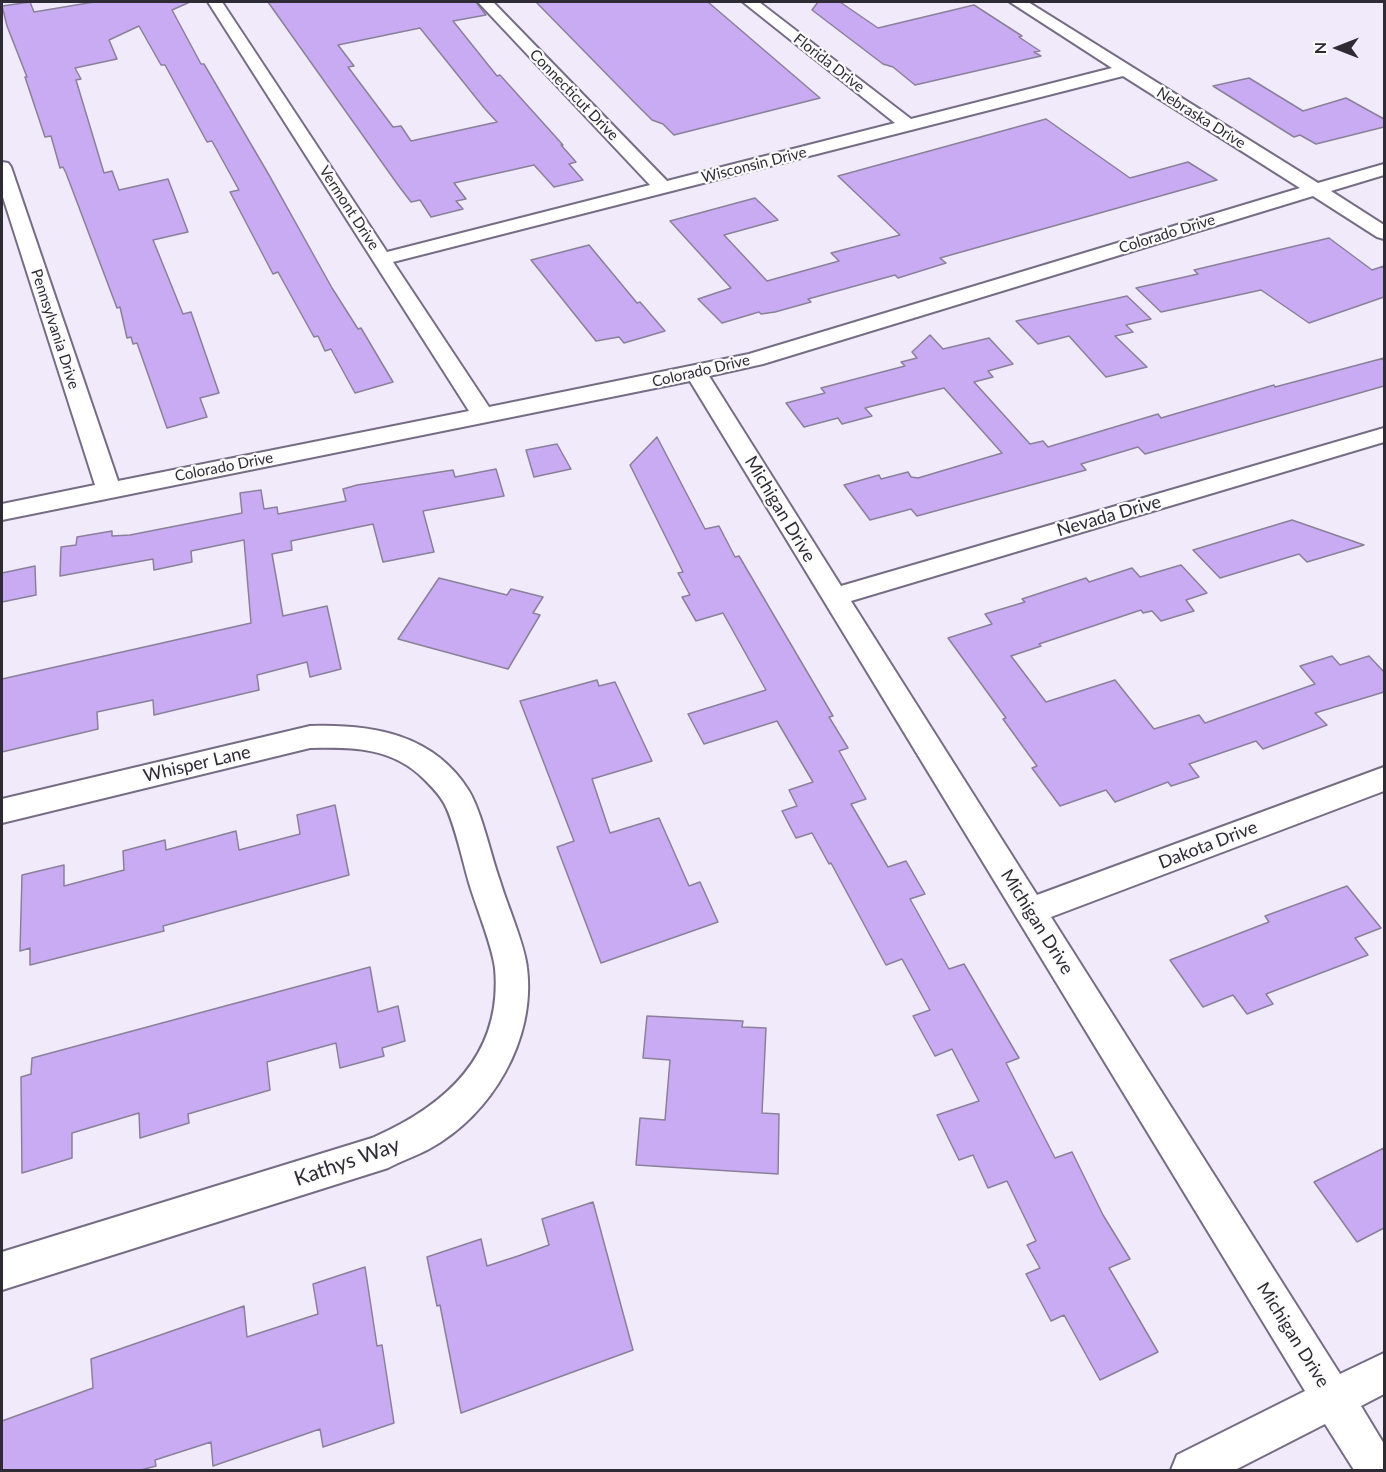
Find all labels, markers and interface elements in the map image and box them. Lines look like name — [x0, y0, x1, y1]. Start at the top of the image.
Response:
north arrow — [1308, 18, 1368, 78]
street label: Florida Drive — [790, 30, 868, 96]
text: N — [1310, 42, 1329, 54]
street label: Connecticut Drive — [526, 46, 622, 144]
street label: Nebraska Drive — [1153, 83, 1249, 153]
street label: Wisconsin Drive — [700, 143, 808, 187]
street label: Vermont Drive — [315, 163, 383, 253]
street label: Colorado Drive — [1117, 211, 1217, 257]
street label: Pennsylvania Drive — [27, 267, 83, 391]
street label: Colorado Drive — [650, 351, 752, 391]
street label: Colorado Drive — [173, 449, 275, 485]
street label: Michigan Drive — [740, 452, 820, 566]
street label: Nevada Drive — [1054, 491, 1164, 541]
street label: Whisper Lane — [141, 741, 253, 787]
street label: Dakota Drive — [1156, 816, 1260, 874]
street label: Michigan Drive — [996, 866, 1078, 978]
street label: Kathys Way — [291, 1132, 403, 1192]
street label: Michigan Drive — [1252, 1279, 1334, 1391]

